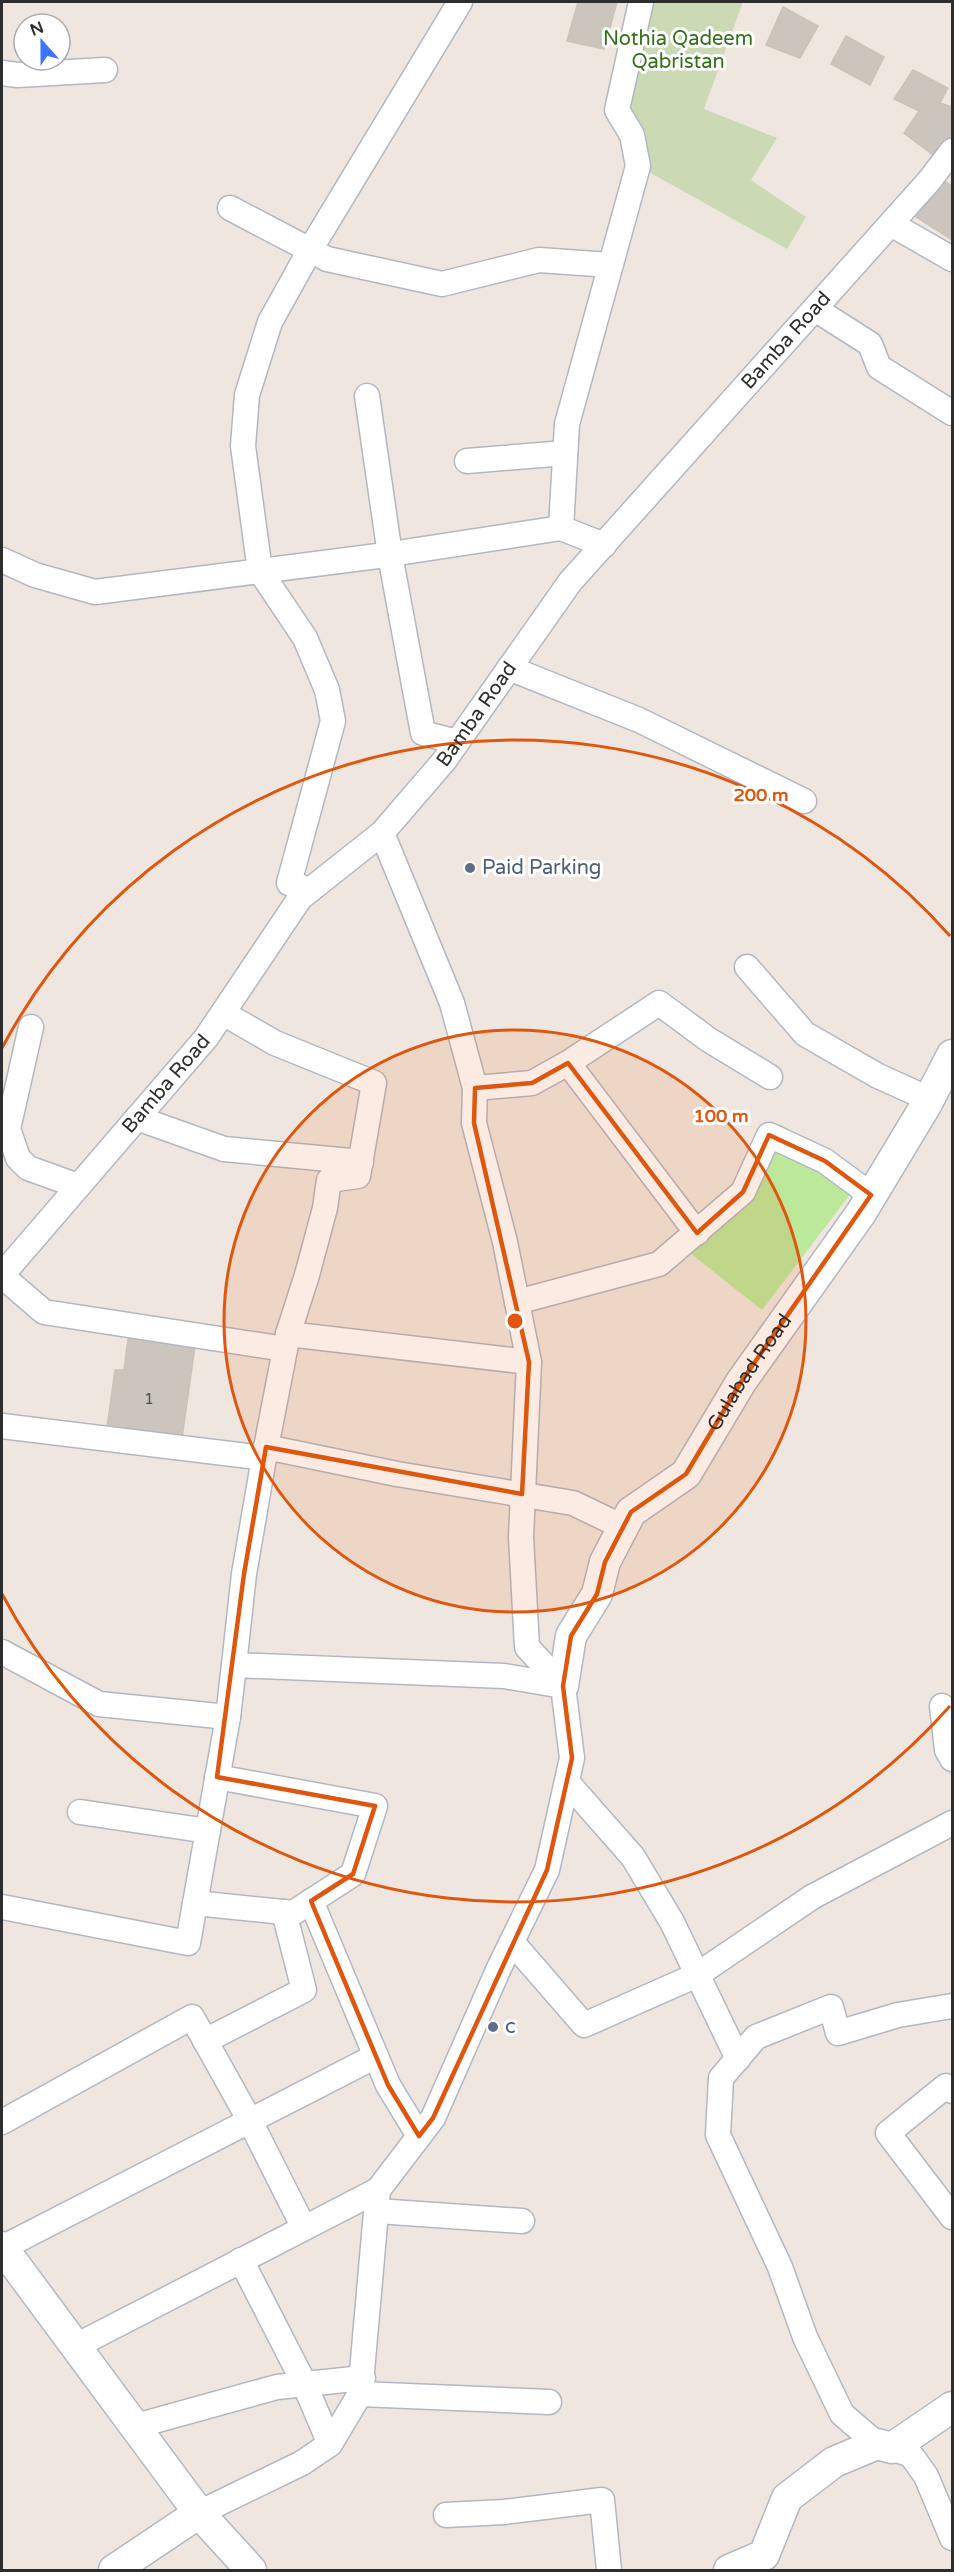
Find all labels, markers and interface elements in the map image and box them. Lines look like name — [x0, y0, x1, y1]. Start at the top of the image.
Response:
north arrow — [12, 12, 72, 72]
text: N — [27, 17, 47, 41]
park label: Nothia Qadeem Qabristan — [603, 27, 753, 74]
street label: Bamba Road — [736, 287, 836, 394]
street label: Bamba Road — [432, 657, 522, 772]
text: 200 m — [733, 784, 789, 806]
place label: Paid Parking — [482, 856, 601, 880]
marker: Paid Parking — [463, 861, 477, 875]
street label: Bamba Road — [117, 1030, 216, 1138]
text: 100 m — [693, 1105, 749, 1127]
street label: Gulabad Road — [702, 1310, 797, 1436]
centre of rings — [505, 1311, 525, 1331]
house number: 1 — [144, 1389, 154, 1409]
place label: c — [505, 2015, 516, 2039]
marker: c — [486, 2020, 500, 2034]

